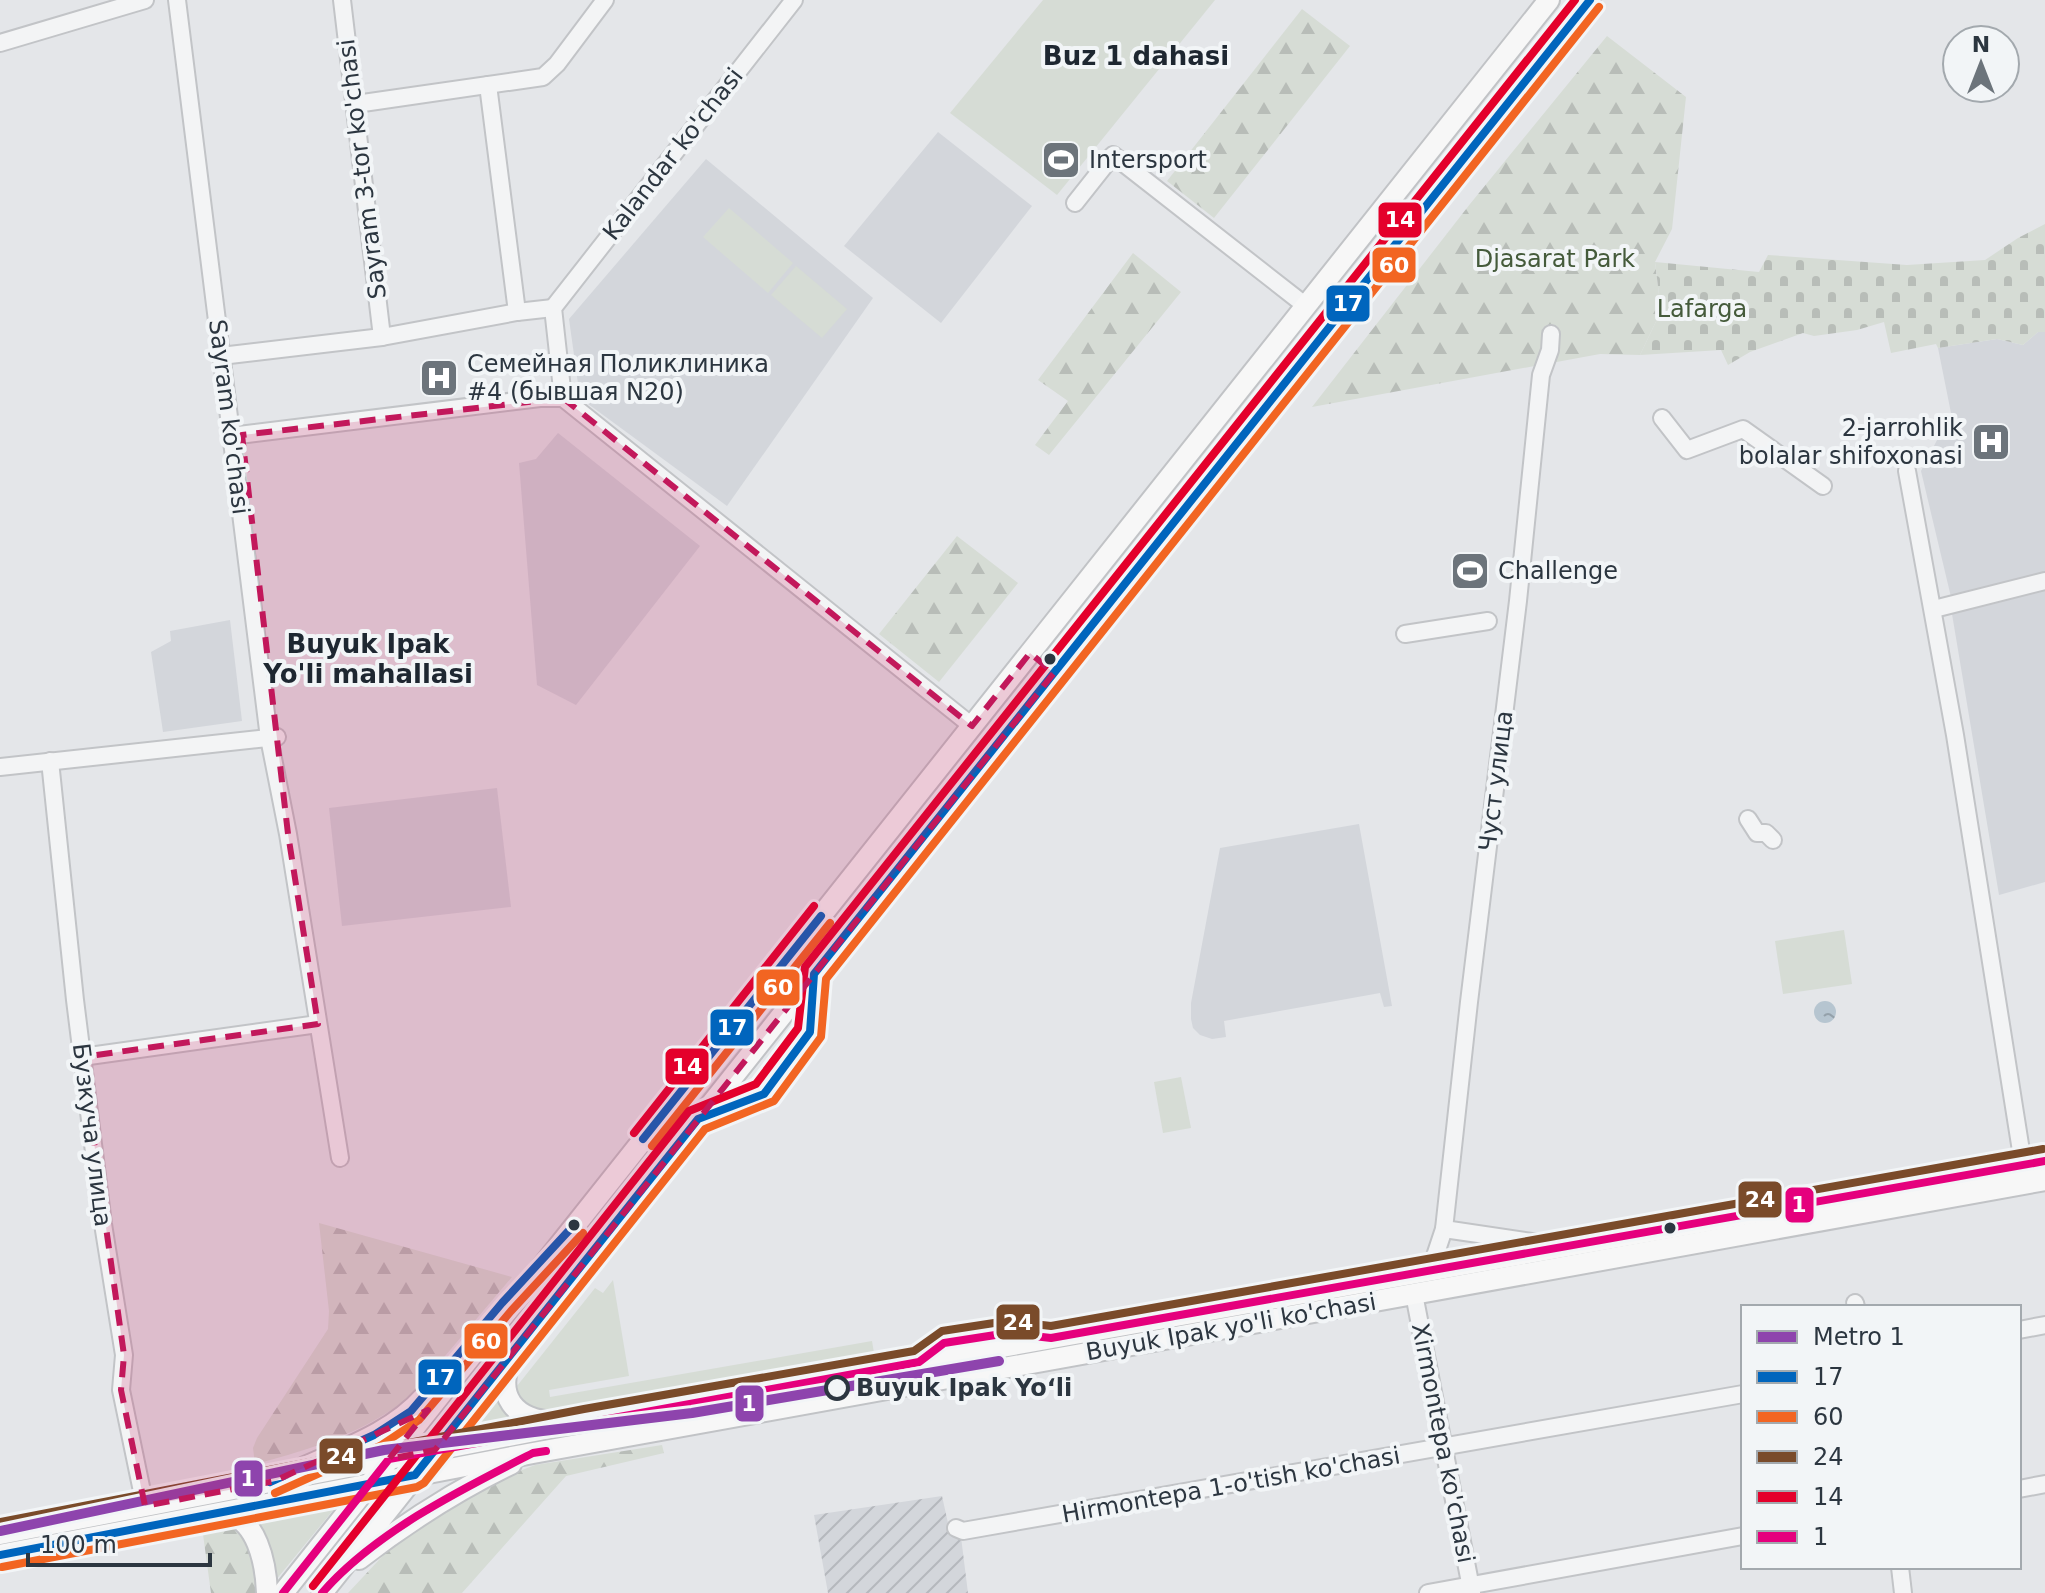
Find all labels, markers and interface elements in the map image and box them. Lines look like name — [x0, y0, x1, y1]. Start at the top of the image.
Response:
north arrow — [1941, 24, 2021, 104]
text: N — [1972, 32, 1990, 57]
street label: Sayram 3-tor ko'chasi — [332, 37, 392, 301]
district label: Buz 1 dahasi — [1043, 41, 1229, 71]
street label: Kalandar ko'chasi — [597, 62, 749, 246]
sports icon: Intersport — [1040, 139, 1082, 181]
place label: Intersport — [1089, 146, 1207, 174]
line badge: 14 — [1377, 201, 1423, 239]
text: 14 — [1385, 207, 1415, 232]
park label: Djasarat Park — [1475, 245, 1635, 273]
line badge: 60 — [1371, 246, 1417, 284]
text: 60 — [1379, 253, 1409, 278]
line badge: 17 — [1325, 284, 1371, 323]
text: 17 — [1333, 291, 1363, 316]
park label: Lafarga — [1657, 295, 1747, 323]
street label: Sayram ko'chasi — [203, 318, 255, 516]
place label: Семейная Поликлиника #4 (бывшая N20) — [467, 350, 769, 406]
hospital icon: Семейная Поликлиника #4 (бывшая N20) — [418, 357, 460, 399]
place label: 2-jarrohlik bolalar shifoxonasi — [1739, 414, 1963, 470]
hospital icon: 2-jarrohlik bolalar shifoxonasi — [1970, 421, 2012, 463]
sports icon: Challenge — [1449, 550, 1491, 592]
place label: Challenge — [1498, 557, 1618, 585]
district label: Buyuk Ipak Yo'li mahallasi — [262, 629, 473, 689]
unlabelled marker — [1042, 651, 1058, 667]
street label: Чуст улица — [1473, 709, 1519, 853]
line badge: 60 — [755, 968, 801, 1007]
text: 60 — [763, 975, 793, 1000]
line badge: 17 — [709, 1008, 755, 1047]
text: 17 — [717, 1015, 747, 1040]
street label: Бузкуча улица — [67, 1042, 117, 1228]
line badge: 14 — [664, 1047, 710, 1086]
text: 14 — [672, 1054, 702, 1079]
line badge: 24 — [1737, 1180, 1783, 1219]
line badge: 1 — [1784, 1186, 1815, 1224]
text: 24 — [1745, 1187, 1775, 1212]
text: 1 — [1791, 1192, 1807, 1217]
unlabelled marker — [566, 1217, 582, 1233]
unlabelled marker — [1662, 1220, 1678, 1236]
street label: Buyuk Ipak yo'li ko'chasi — [1084, 1288, 1378, 1366]
line badge: 24 — [995, 1303, 1041, 1341]
legend — [1741, 1305, 2021, 1569]
text: 24 — [1003, 1310, 1033, 1335]
street label: Xirmontepa ko'chasi — [1406, 1320, 1480, 1566]
line badge: 60 — [463, 1322, 509, 1360]
text: Metro 1 — [1813, 1323, 1905, 1351]
text: 60 — [471, 1329, 501, 1354]
line badge: 17 — [417, 1358, 463, 1396]
text: 17 — [1813, 1363, 1844, 1391]
text: 17 — [425, 1365, 455, 1390]
place label: Buyuk Ipak Yoʻli — [856, 1374, 1072, 1402]
marker: Buyuk Ipak Yoʻli — [825, 1376, 849, 1400]
line badge: 1 — [734, 1384, 765, 1423]
text: 1 — [741, 1391, 757, 1416]
text: 60 — [1813, 1403, 1844, 1431]
line badge: 24 — [318, 1437, 364, 1475]
street label: Hirmontepa 1-o'tish ko'chasi — [1060, 1441, 1402, 1529]
text: 24 — [1813, 1443, 1844, 1471]
text: 24 — [326, 1444, 356, 1469]
line badge: 1 — [233, 1459, 264, 1498]
text: 1 — [240, 1466, 256, 1491]
text: 14 — [1813, 1483, 1844, 1511]
scale bar — [28, 1517, 210, 1567]
text: 1 — [1813, 1523, 1828, 1551]
text: 100 m — [40, 1531, 117, 1559]

